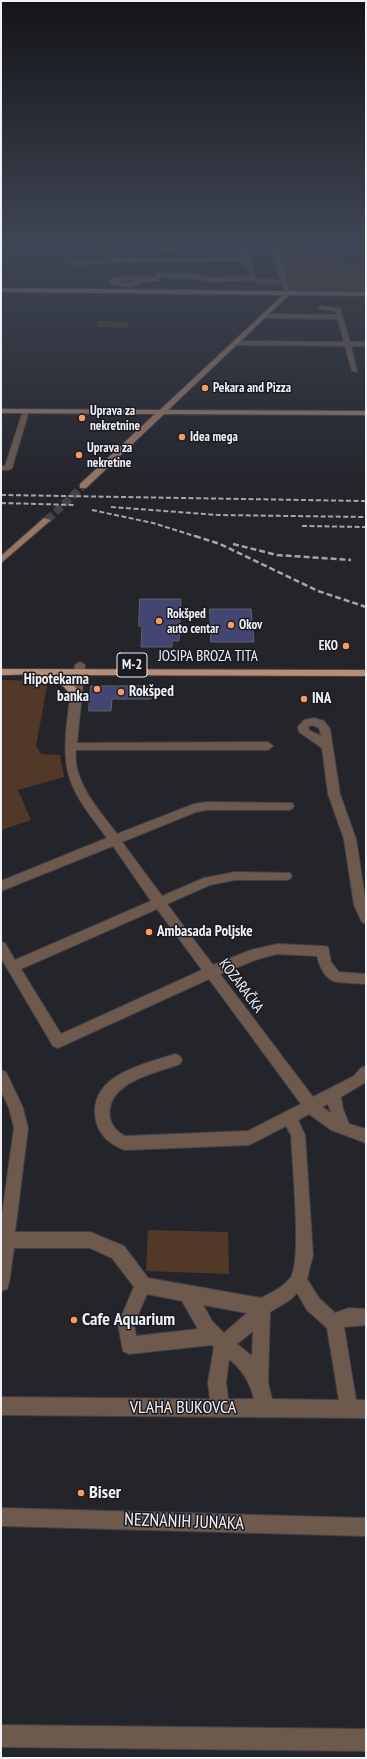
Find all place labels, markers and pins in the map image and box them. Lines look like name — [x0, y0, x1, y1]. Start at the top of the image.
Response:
place label: Pekara and Pizza — [213, 380, 291, 396]
marker: Pekara and Pizza — [200, 383, 210, 393]
place label: Uprava za nekretnine — [90, 403, 140, 434]
marker: Uprava za nekretnine — [77, 413, 87, 423]
place label: Idea mega — [190, 429, 238, 445]
marker: Idea mega — [177, 432, 187, 442]
place label: Uprava za nekretine — [87, 440, 132, 471]
marker: Uprava za nekretine — [74, 450, 84, 460]
place label: Rokšped auto centar — [167, 606, 219, 637]
marker: Rokšped auto centar — [154, 616, 164, 626]
place label: Okov — [239, 617, 262, 633]
marker: Okov — [226, 620, 236, 630]
place label: EKO — [319, 638, 338, 654]
marker: EKO — [341, 641, 351, 651]
place label: Hipotekarna banka — [24, 671, 89, 706]
place label: Rokšped — [129, 683, 174, 701]
marker: Hipotekarna banka — [92, 684, 102, 694]
marker: Rokšped — [116, 687, 126, 697]
place label: INA — [312, 690, 331, 708]
marker: INA — [299, 694, 309, 704]
place label: Ambasada Poljske — [157, 923, 253, 941]
marker: Ambasada Poljske — [144, 927, 154, 937]
place label: Cafe Aquarium — [82, 1309, 175, 1331]
marker: Cafe Aquarium — [69, 1315, 79, 1325]
place label: Biser — [89, 1482, 121, 1504]
marker: Biser — [76, 1488, 86, 1498]

